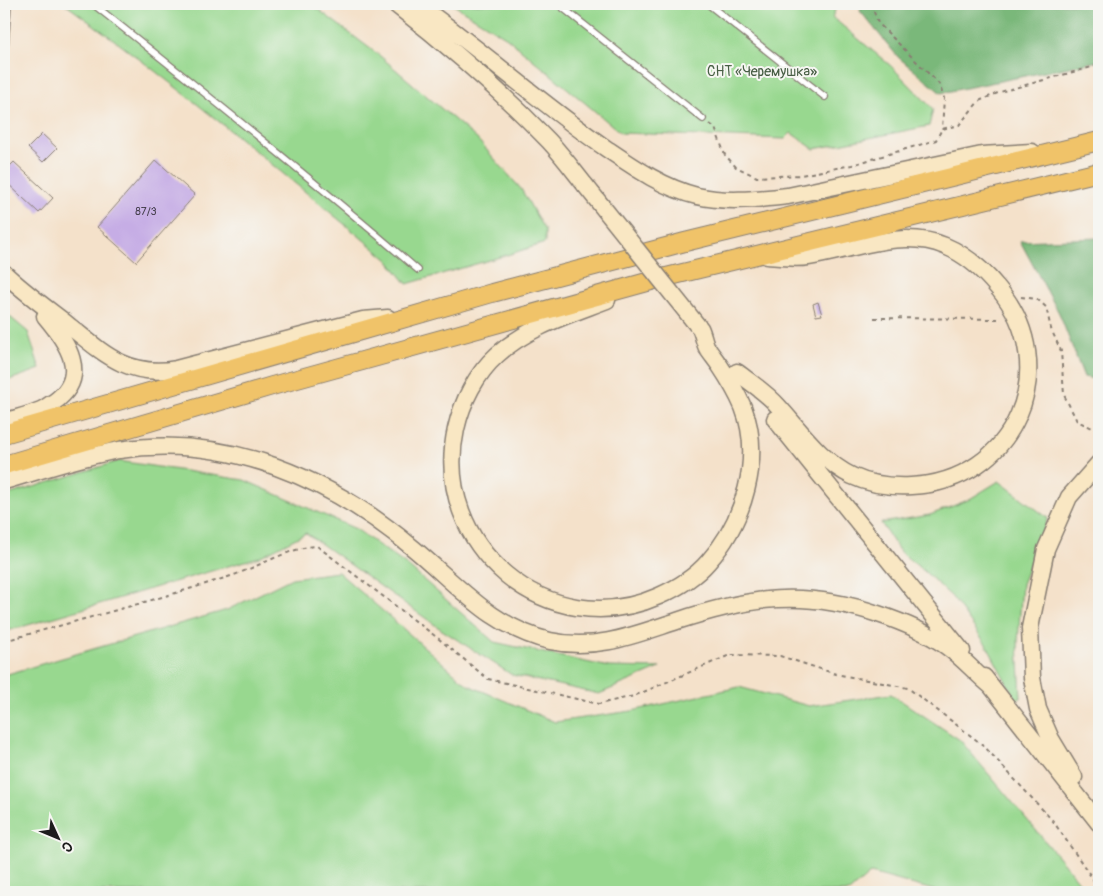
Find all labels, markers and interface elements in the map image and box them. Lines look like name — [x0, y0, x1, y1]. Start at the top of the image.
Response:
park label: СНТ «Черемушка» — [707, 63, 817, 80]
house number: 87/3 — [135, 205, 157, 218]
north arrow — [32, 814, 82, 864]
text: С — [58, 838, 76, 856]

